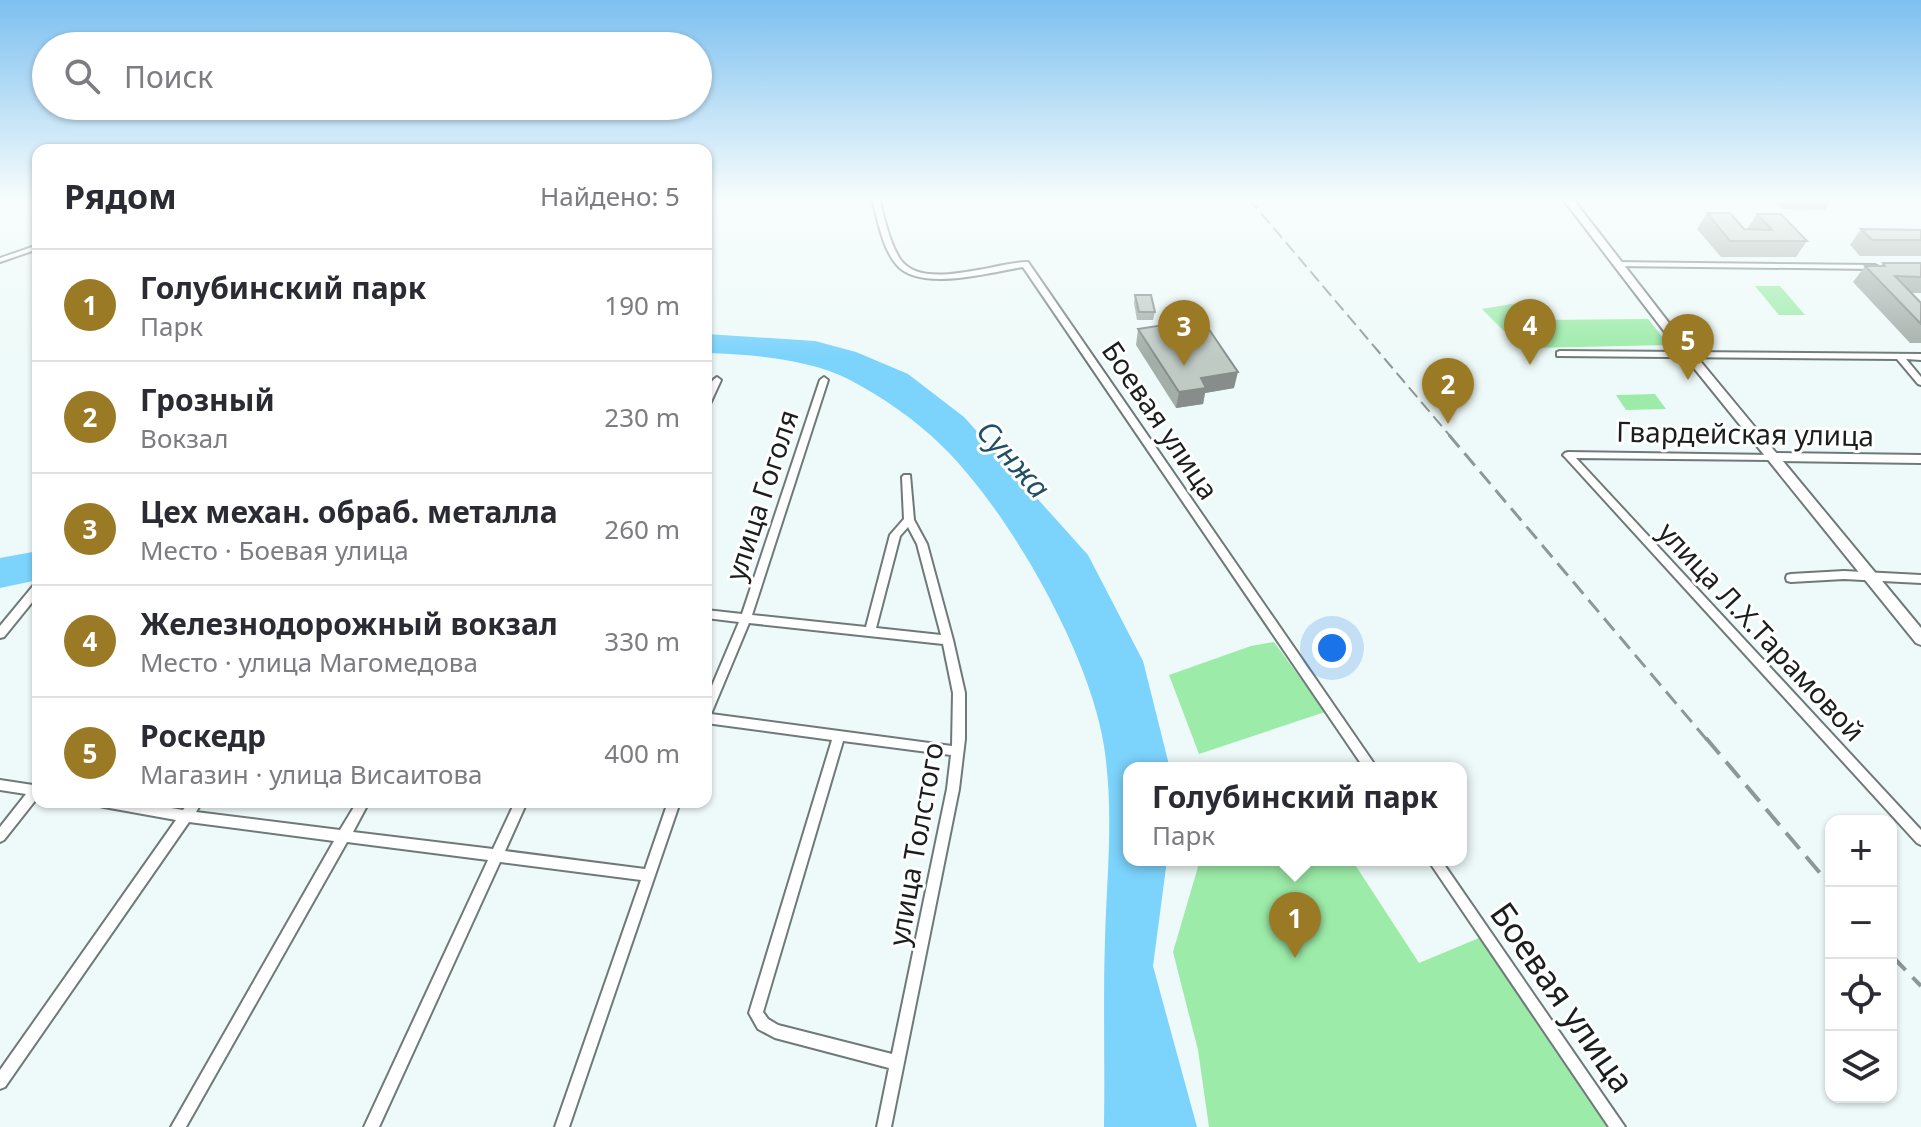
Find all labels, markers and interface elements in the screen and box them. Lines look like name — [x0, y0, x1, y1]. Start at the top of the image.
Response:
search box — [32, 32, 712, 120]
icon: search — [60, 54, 104, 98]
text: Поиск — [124, 56, 213, 97]
text: Рядом — [64, 173, 177, 219]
text: Найдено: 5 — [540, 178, 680, 214]
text: Голубинский парк — [140, 267, 426, 308]
text: 1 — [83, 287, 97, 323]
text: 190 m — [604, 287, 680, 323]
pin: 4 — [1504, 299, 1556, 365]
pin: 3 — [1158, 300, 1210, 366]
text: Парк — [140, 308, 203, 344]
pin: 5 — [1662, 314, 1714, 380]
street label: Боевая улица — [1094, 333, 1228, 507]
pin: 2 — [1422, 358, 1474, 424]
text: Грозный — [140, 379, 275, 420]
text: 2 — [83, 399, 97, 435]
text: 230 m — [604, 399, 680, 435]
street label: улица Гоголя — [715, 405, 807, 585]
water label: Сунжа — [968, 411, 1060, 507]
street label: Гвардейская улица — [1616, 412, 1874, 454]
text: Вокзал — [140, 420, 229, 456]
text: Цех механ. обраб. металла — [140, 491, 558, 532]
text: 3 — [83, 511, 97, 547]
text: 260 m — [604, 511, 680, 547]
street label: улица Л.Х.Тарамовой — [1650, 513, 1874, 749]
text: Место · Боевая улица — [140, 532, 409, 568]
text: Железнодорожный вокзал — [140, 603, 558, 644]
text: 4 — [83, 623, 97, 659]
text: 330 m — [604, 623, 680, 659]
your location — [1312, 628, 1352, 668]
text: Место · улица Магомедова — [140, 644, 478, 680]
text: Роскедр — [140, 715, 266, 756]
text: 5 — [83, 735, 97, 771]
text: 400 m — [604, 735, 680, 771]
street label: улица Толстого — [878, 739, 952, 949]
text: Магазин · улица Висаитова — [140, 756, 483, 792]
popup — [1123, 762, 1467, 866]
text: Голубинский парк — [1152, 776, 1438, 817]
map controls — [1825, 815, 1897, 1103]
button: + — [1825, 815, 1897, 887]
text: Парк — [1152, 817, 1215, 853]
button: − — [1825, 887, 1897, 959]
pin: 1 — [1269, 892, 1321, 958]
street label: Боевая улица — [1480, 893, 1646, 1101]
button: locate — [1825, 959, 1897, 1031]
button: layers — [1825, 1031, 1897, 1103]

